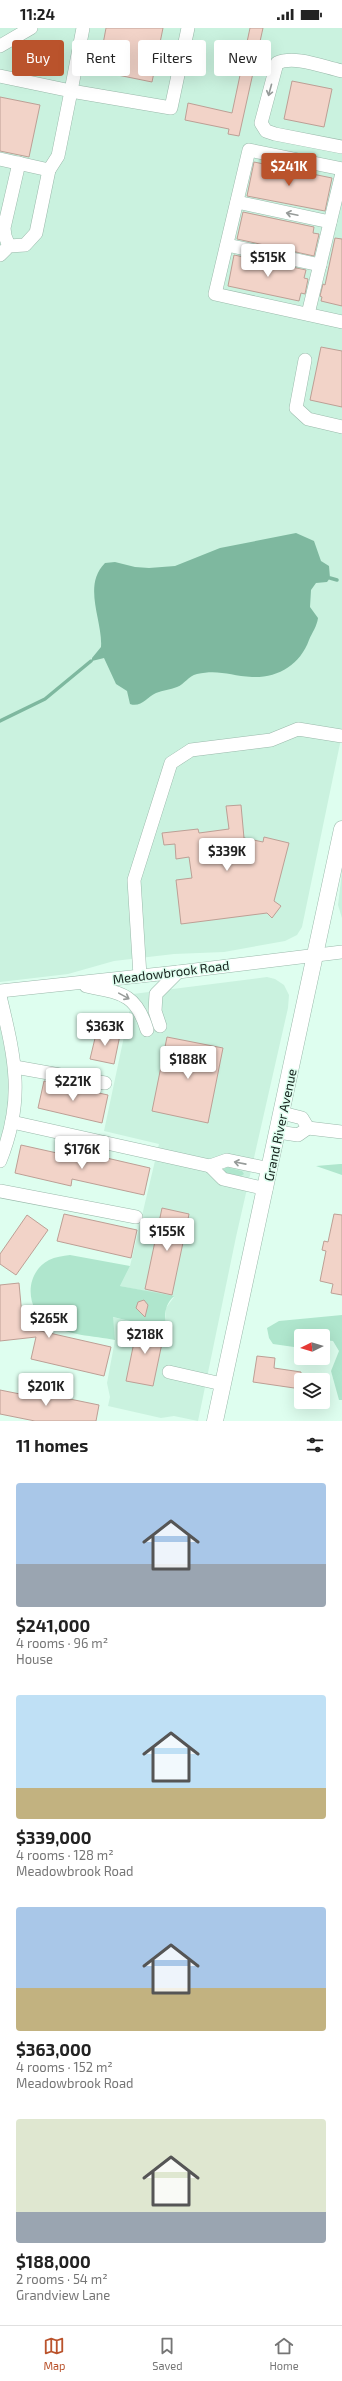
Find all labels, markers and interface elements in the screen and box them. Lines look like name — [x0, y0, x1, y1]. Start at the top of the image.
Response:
text: 11:24 — [20, 5, 55, 23]
chip: Buy — [12, 40, 64, 76]
chip: Rent — [72, 40, 130, 76]
chip: Filters — [138, 40, 206, 76]
chip: New — [214, 40, 271, 76]
one-way arrow — [266, 84, 273, 97]
pin: $241K — [261, 153, 317, 187]
text: $241K — [270, 158, 308, 174]
one-way arrow — [286, 209, 299, 217]
pin: $515K — [240, 244, 296, 278]
text: $515K — [250, 249, 286, 265]
pin: $339K — [199, 838, 255, 872]
text: $339K — [208, 843, 246, 859]
street label: Meadowbrook Road — [112, 957, 230, 987]
one-way arrow — [118, 993, 130, 1001]
pin: $363K — [77, 1013, 133, 1047]
text: $363K — [86, 1018, 124, 1034]
pin: $188K — [160, 1046, 216, 1080]
text: $188K — [169, 1051, 207, 1067]
street label: Grand River Avenue — [260, 1067, 300, 1183]
pin: $221K — [45, 1068, 101, 1102]
text: $221K — [55, 1073, 91, 1089]
pin: $176K — [54, 1136, 110, 1170]
text: $176K — [64, 1141, 100, 1157]
one-way arrow — [234, 1158, 247, 1166]
pin: $155K — [139, 1218, 195, 1252]
text: $155K — [149, 1223, 185, 1239]
pin: $265K — [21, 1305, 77, 1339]
text: $265K — [30, 1310, 68, 1326]
pin: $218K — [117, 1321, 173, 1355]
text: $218K — [126, 1326, 164, 1342]
north arrow — [294, 1329, 330, 1365]
map controls — [294, 1329, 330, 1409]
pin: $201K — [18, 1373, 74, 1407]
button: layers — [294, 1373, 330, 1409]
text: $201K — [27, 1378, 65, 1394]
icon: filters — [304, 1434, 326, 1456]
text: 11 homes — [16, 1435, 88, 1455]
icon: home — [135, 1509, 207, 1581]
text: $241,000 — [16, 1615, 90, 1635]
text: 4 rooms · 96 m² — [16, 1635, 108, 1651]
text: House — [16, 1651, 53, 1667]
icon: home — [135, 1721, 207, 1793]
text: $339,000 — [16, 1827, 91, 1847]
text: 4 rooms · 128 m² — [16, 1847, 114, 1863]
text: Meadowbrook Road — [16, 1863, 134, 1879]
icon: home — [135, 1933, 207, 2005]
text: $363,000 — [16, 2039, 91, 2059]
text: 4 rooms · 152 m² — [16, 2059, 113, 2075]
text: Meadowbrook Road — [16, 2075, 134, 2091]
icon: home — [135, 2145, 207, 2217]
text: $188,000 — [16, 2251, 91, 2271]
text: 2 rooms · 54 m² — [16, 2271, 108, 2287]
text: Grandview Lane — [16, 2287, 110, 2303]
tab: Map — [43, 2335, 66, 2372]
tab: Saved — [152, 2335, 183, 2372]
tab: Home — [269, 2335, 299, 2372]

